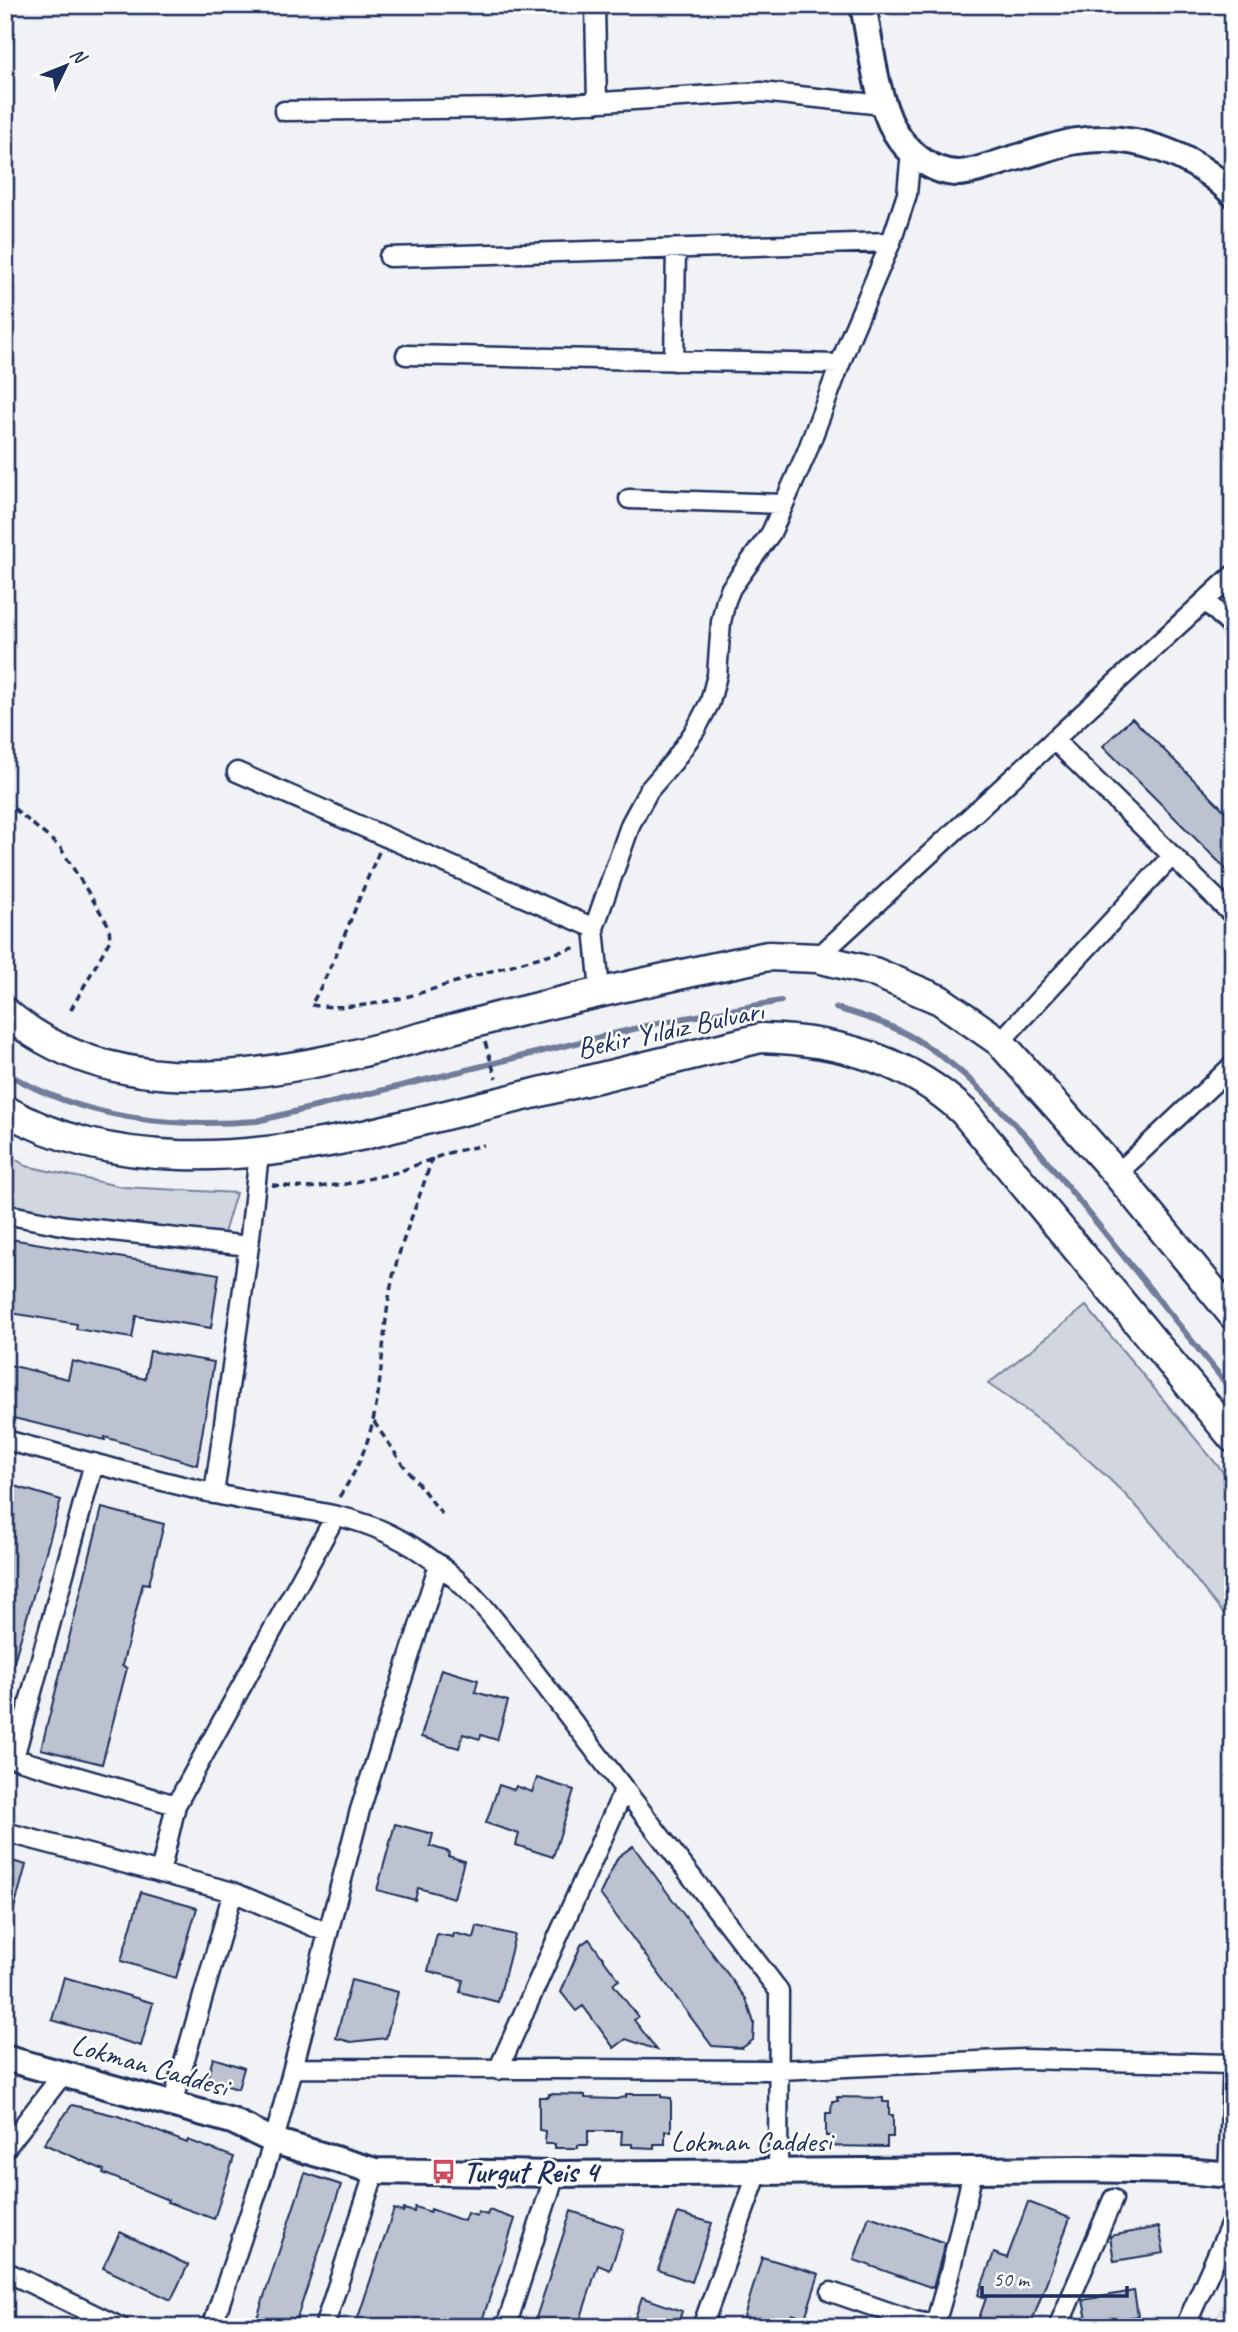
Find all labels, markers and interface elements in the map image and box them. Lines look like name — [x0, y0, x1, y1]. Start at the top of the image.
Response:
north arrow — [32, 32, 102, 102]
text: N — [65, 43, 93, 70]
street label: Bekir Yıldız Bulvarı — [573, 990, 768, 1067]
street label: Lokman Caddesi — [67, 2025, 236, 2106]
street label: Lokman Caddesi — [670, 2122, 835, 2160]
place label: Turgut Reis 4 — [463, 2153, 602, 2191]
bus stop icon: Turgut Reis 4 — [429, 2158, 457, 2186]
scale bar — [982, 2255, 1128, 2299]
text: 50 m — [993, 2266, 1031, 2292]

